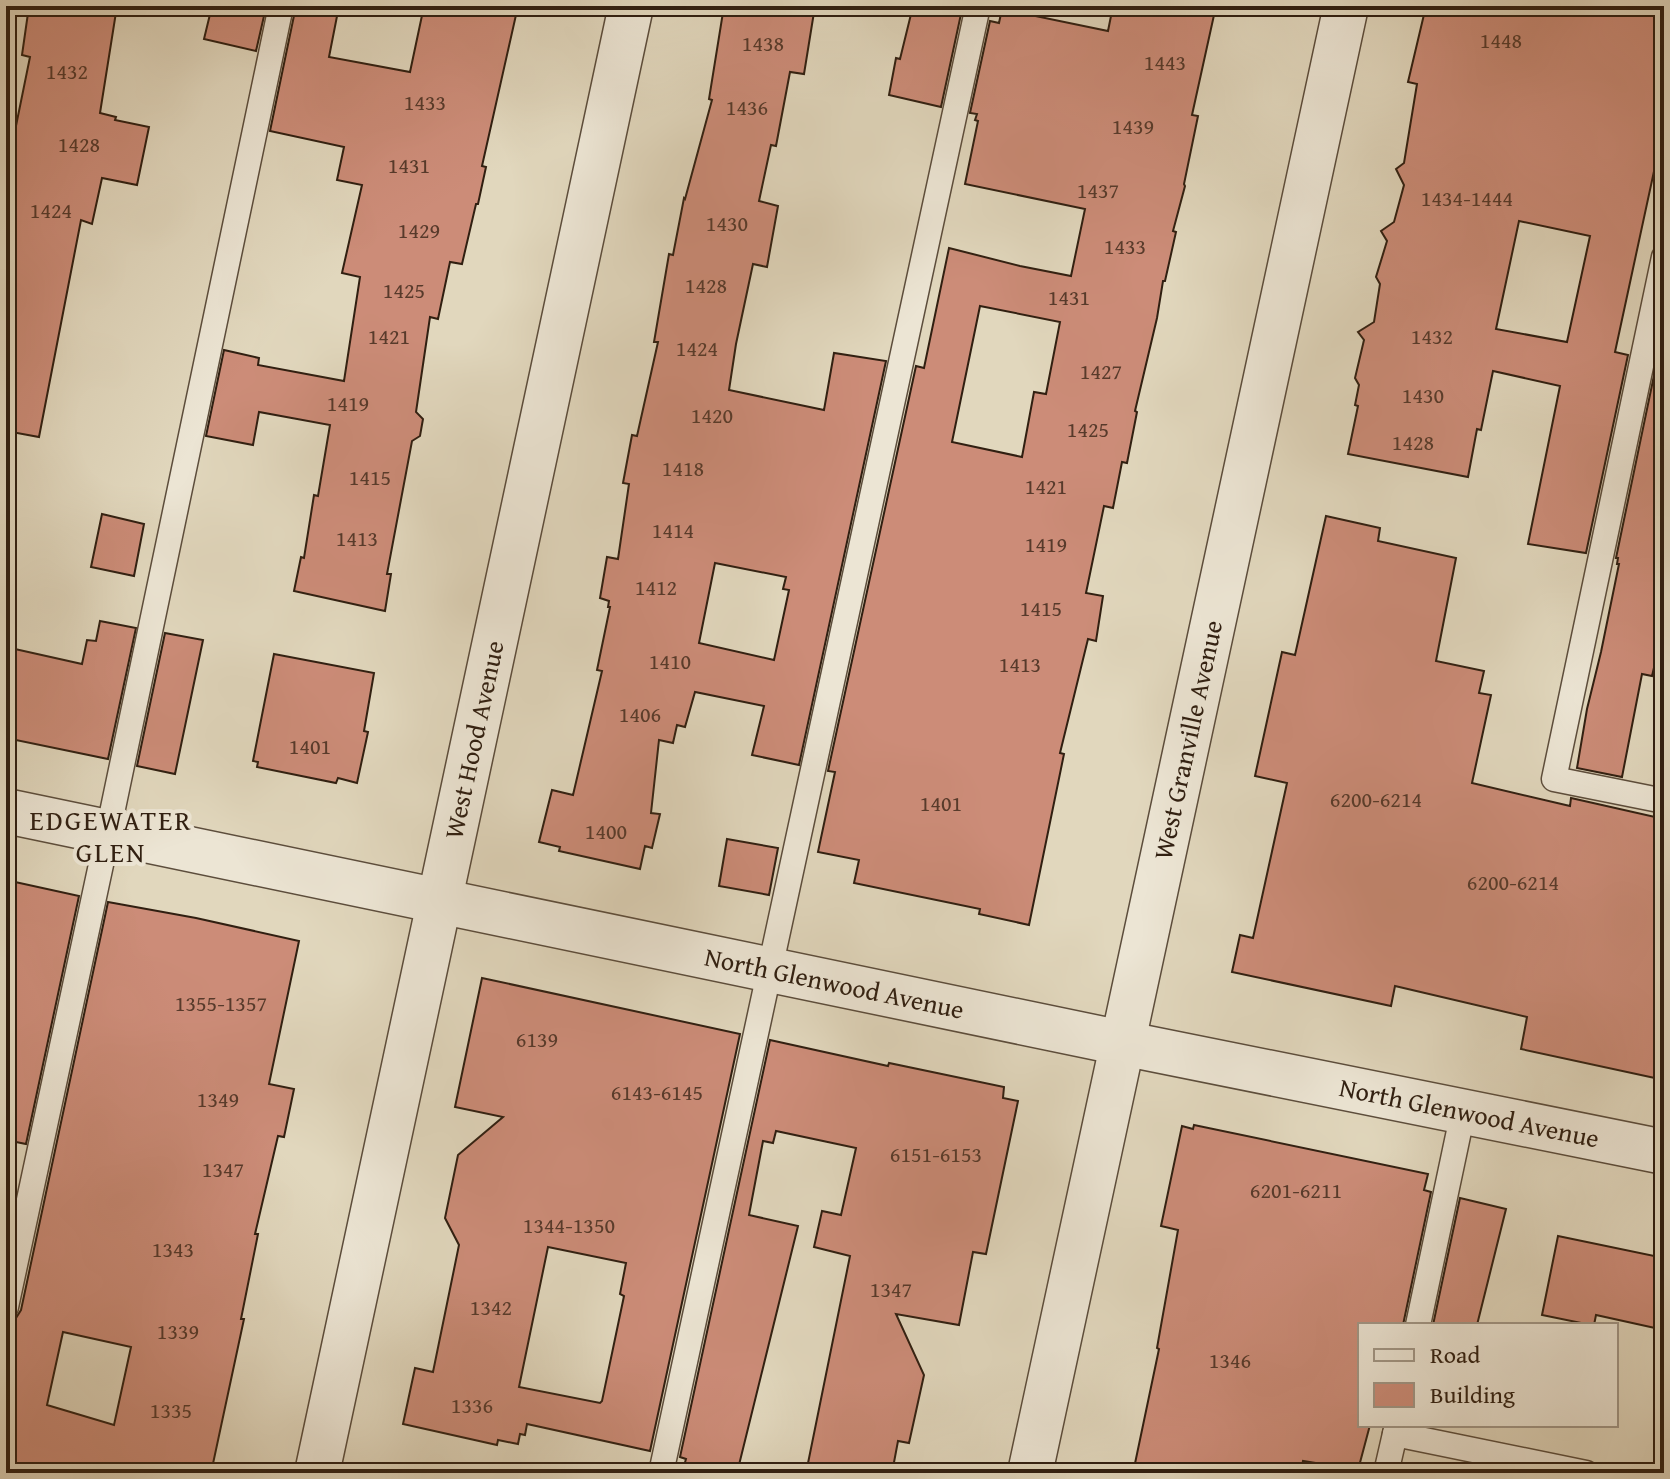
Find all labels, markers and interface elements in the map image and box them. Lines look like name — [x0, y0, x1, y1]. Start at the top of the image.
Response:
house number: 1448 — [1480, 24, 1522, 56]
house number: 1438 — [742, 27, 784, 59]
house number: 1443 — [1144, 46, 1186, 78]
house number: 1432 — [46, 55, 88, 87]
house number: 1433 — [404, 86, 446, 118]
house number: 1436 — [726, 91, 768, 123]
house number: 1439 — [1112, 110, 1154, 142]
house number: 1428 — [58, 128, 100, 160]
house number: 1431 — [388, 149, 430, 181]
house number: 1437 — [1077, 174, 1119, 206]
house number: 1434-1444 — [1421, 182, 1513, 214]
house number: 1424 — [30, 194, 72, 226]
house number: 1430 — [706, 207, 748, 239]
house number: 1429 — [398, 214, 440, 246]
house number: 1433 — [1104, 230, 1146, 262]
house number: 1428 — [685, 269, 727, 301]
house number: 1425 — [383, 274, 425, 306]
house number: 1431 — [1048, 281, 1090, 313]
house number: 1421 — [368, 320, 410, 352]
house number: 1432 — [1411, 320, 1453, 352]
house number: 1424 — [676, 332, 718, 364]
house number: 1427 — [1080, 355, 1122, 387]
house number: 1430 — [1402, 379, 1444, 411]
house number: 1419 — [327, 387, 369, 419]
house number: 1420 — [691, 399, 733, 431]
house number: 1425 — [1067, 413, 1109, 445]
house number: 1428 — [1392, 426, 1434, 458]
house number: 1418 — [662, 452, 704, 484]
house number: 1415 — [349, 461, 391, 493]
house number: 1421 — [1025, 470, 1067, 502]
house number: 1414 — [652, 514, 694, 546]
house number: 1413 — [336, 522, 378, 554]
house number: 1419 — [1025, 528, 1067, 560]
house number: 1412 — [635, 571, 677, 603]
house number: 1415 — [1020, 592, 1062, 624]
street label: West Granville Avenue — [1143, 616, 1232, 863]
street label: West Hood Avenue — [433, 637, 514, 842]
house number: 1410 — [649, 645, 691, 677]
house number: 1413 — [999, 648, 1041, 680]
house number: 1406 — [619, 698, 661, 730]
house number: 1401 — [289, 730, 331, 762]
house number: 6200-6214 — [1330, 783, 1422, 815]
house number: 1401 — [920, 787, 962, 819]
district label: EDGEWATER GLEN — [29, 799, 193, 872]
house number: 1400 — [585, 815, 627, 847]
house number: 6200-6214 — [1467, 866, 1559, 898]
street label: North Glenwood Avenue — [701, 937, 968, 1029]
house number: 1355-1357 — [175, 987, 267, 1019]
house number: 6139 — [516, 1023, 558, 1055]
street label: North Glenwood Avenue — [1336, 1067, 1603, 1157]
house number: 6143-6145 — [611, 1076, 703, 1108]
house number: 1349 — [197, 1083, 239, 1115]
house number: 6151-6153 — [890, 1138, 982, 1170]
house number: 1347 — [202, 1153, 244, 1185]
house number: 6201-6211 — [1250, 1174, 1342, 1206]
house number: 1344-1350 — [523, 1209, 615, 1241]
house number: 1343 — [152, 1233, 194, 1265]
house number: 1347 — [870, 1273, 912, 1305]
house number: 1342 — [470, 1291, 512, 1323]
house number: 1339 — [157, 1315, 199, 1347]
legend — [1358, 1323, 1618, 1427]
text: Road — [1430, 1337, 1480, 1372]
house number: 1346 — [1209, 1344, 1251, 1376]
text: Building — [1430, 1377, 1515, 1412]
house number: 1336 — [451, 1389, 493, 1421]
house number: 1335 — [150, 1394, 192, 1426]

